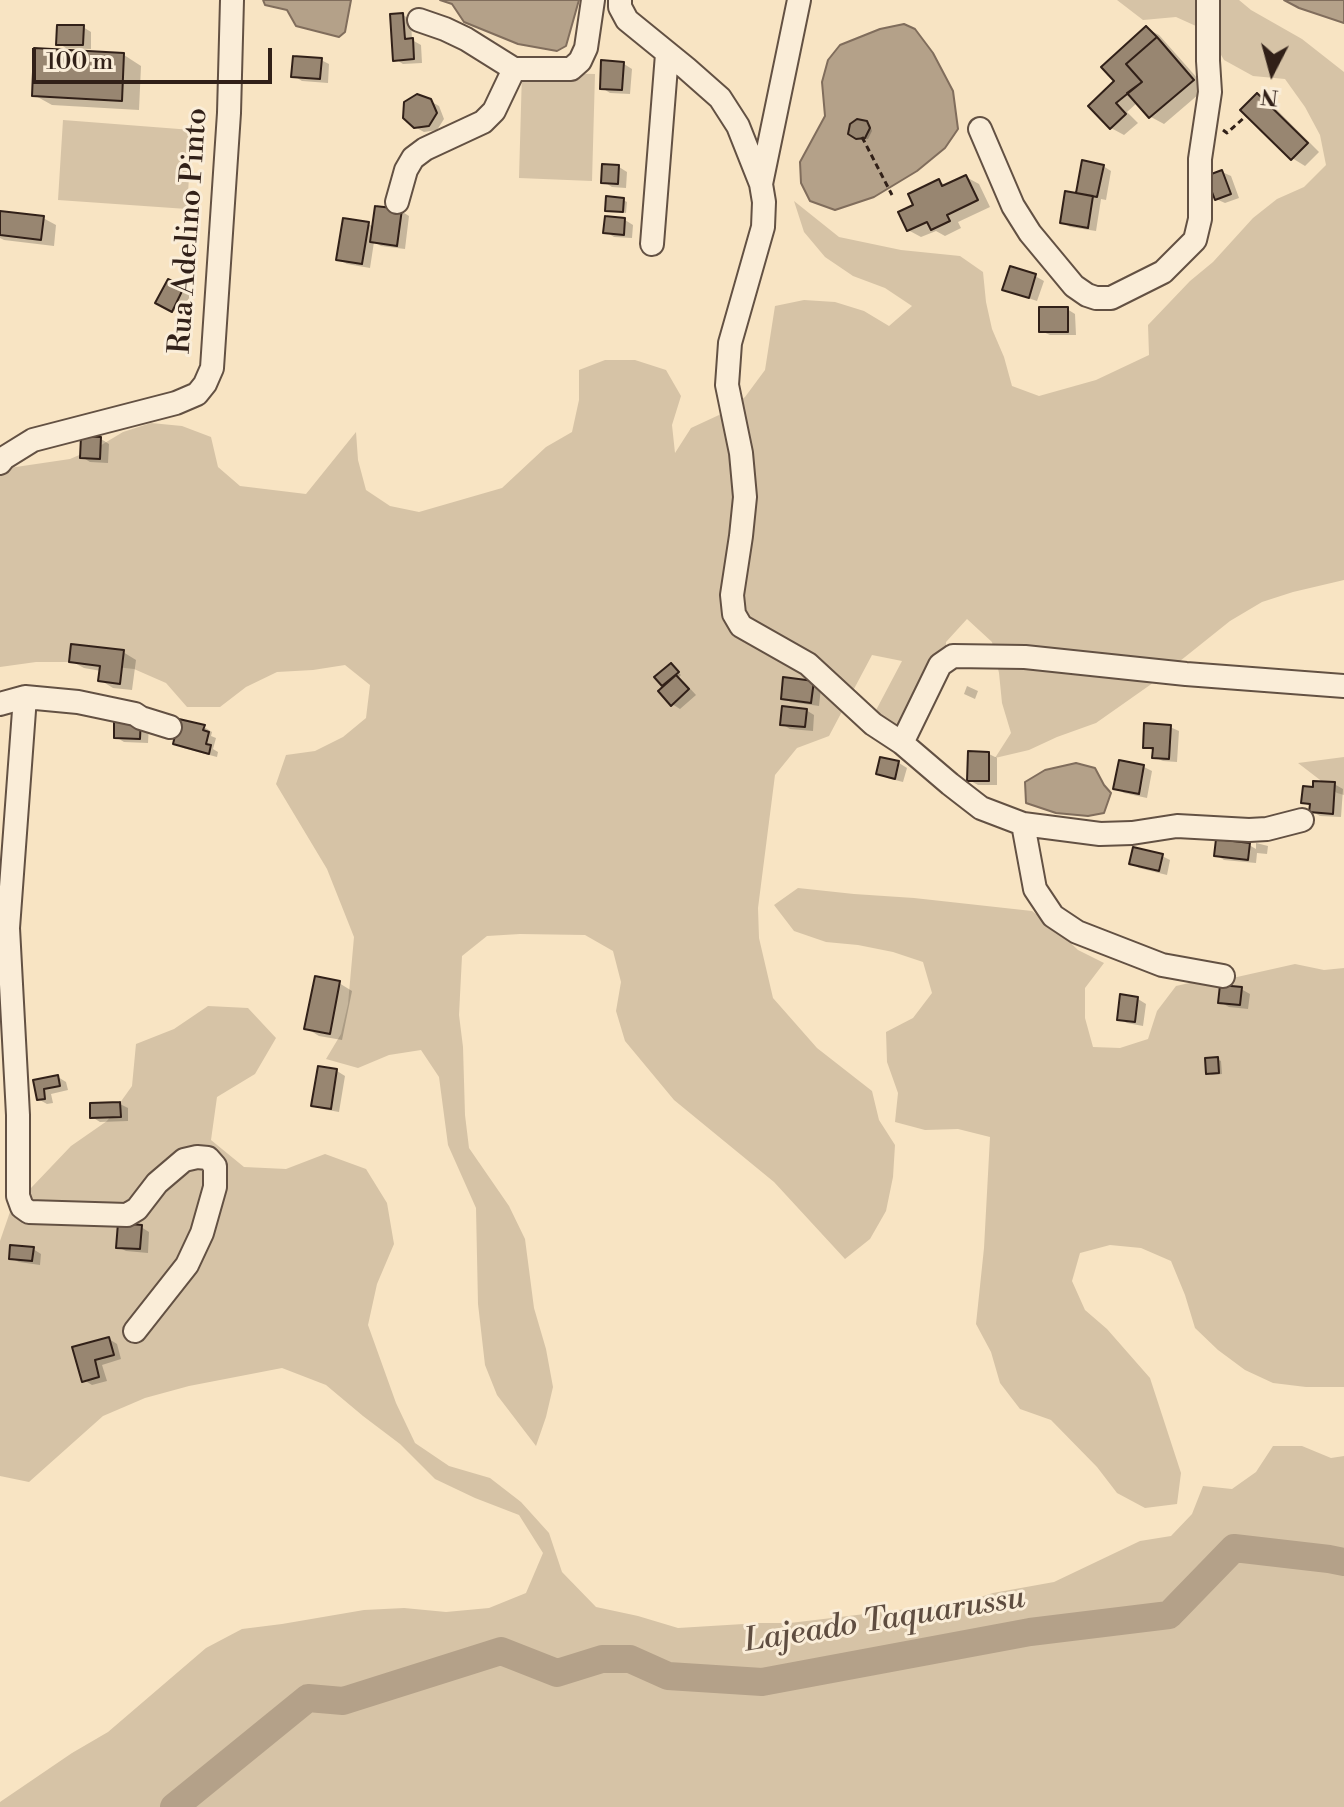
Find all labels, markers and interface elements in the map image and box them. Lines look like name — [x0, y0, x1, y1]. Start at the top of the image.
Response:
scale bar — [36, 32, 276, 82]
north arrow — [1232, 32, 1312, 112]
text: 100 m — [46, 47, 113, 77]
text: N — [1259, 82, 1280, 111]
street label: Rua Adelino Pinto — [163, 107, 217, 355]
water label: Lajeado Taquarussu — [742, 1580, 1028, 1662]

